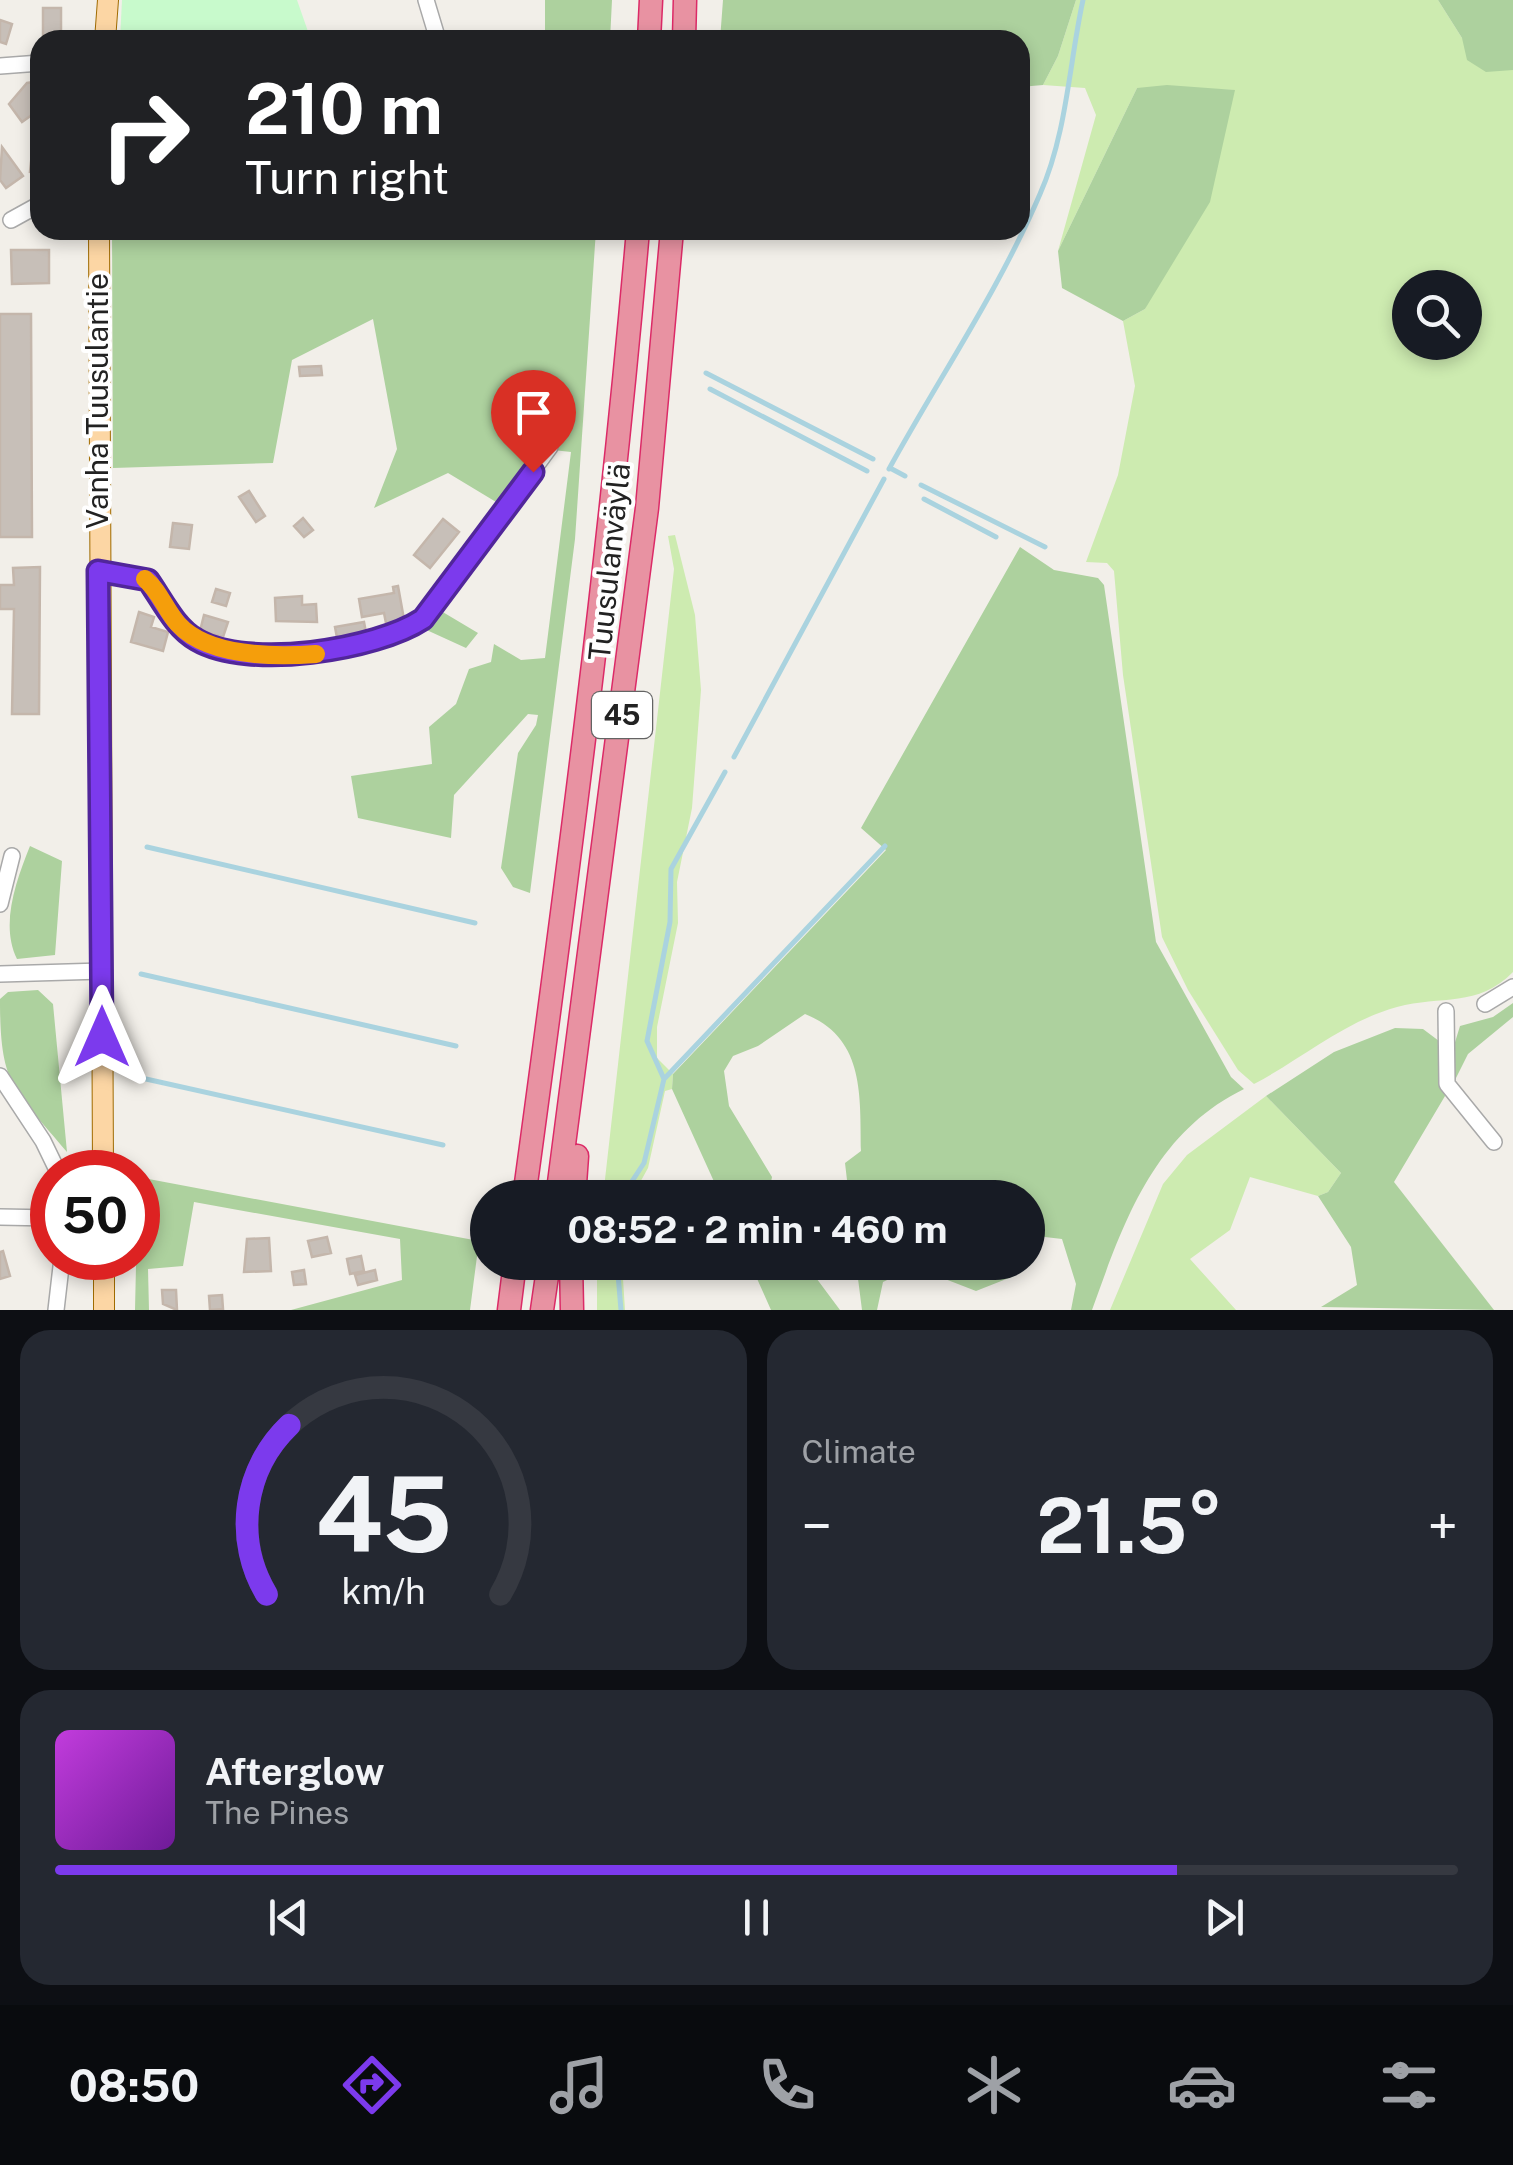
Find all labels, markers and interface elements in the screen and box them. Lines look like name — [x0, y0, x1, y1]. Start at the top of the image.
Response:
text: 210 m — [245, 67, 443, 150]
icon: right — [80, 70, 210, 200]
text: Turn right — [245, 151, 449, 204]
map controls — [1392, 270, 1482, 360]
button: search — [1392, 270, 1482, 360]
street label: Vanha Tuusulantie — [79, 273, 115, 529]
pin — [491, 370, 576, 473]
icon: arrive — [506, 385, 561, 440]
street label: Tuusulanväylä — [581, 461, 637, 663]
road number: 45 — [592, 692, 652, 738]
position arrow — [50, 985, 154, 1089]
speed limit sign: 50 — [30, 1150, 160, 1280]
text: 08:52 · 2 min · 460 m — [567, 1207, 948, 1252]
text: Climate — [802, 1433, 916, 1470]
text: 45 — [315, 1453, 452, 1575]
text: 21.5° — [1037, 1482, 1223, 1570]
text: − — [802, 1494, 832, 1558]
text: + — [1428, 1494, 1458, 1558]
text: km/h — [341, 1570, 425, 1612]
text: Afterglow — [205, 1749, 385, 1794]
text: The Pines — [205, 1794, 349, 1831]
icon: previous — [261, 1890, 316, 1945]
icon: pause — [729, 1890, 784, 1945]
icon: next — [1197, 1890, 1252, 1945]
icon: directions — [337, 2050, 407, 2120]
icon: music — [544, 2050, 614, 2120]
icon: phone — [752, 2050, 822, 2120]
icon: climate — [959, 2050, 1029, 2120]
icon: car — [1167, 2050, 1237, 2120]
icon: filters — [1374, 2050, 1444, 2120]
text: 08:50 — [69, 2059, 199, 2112]

